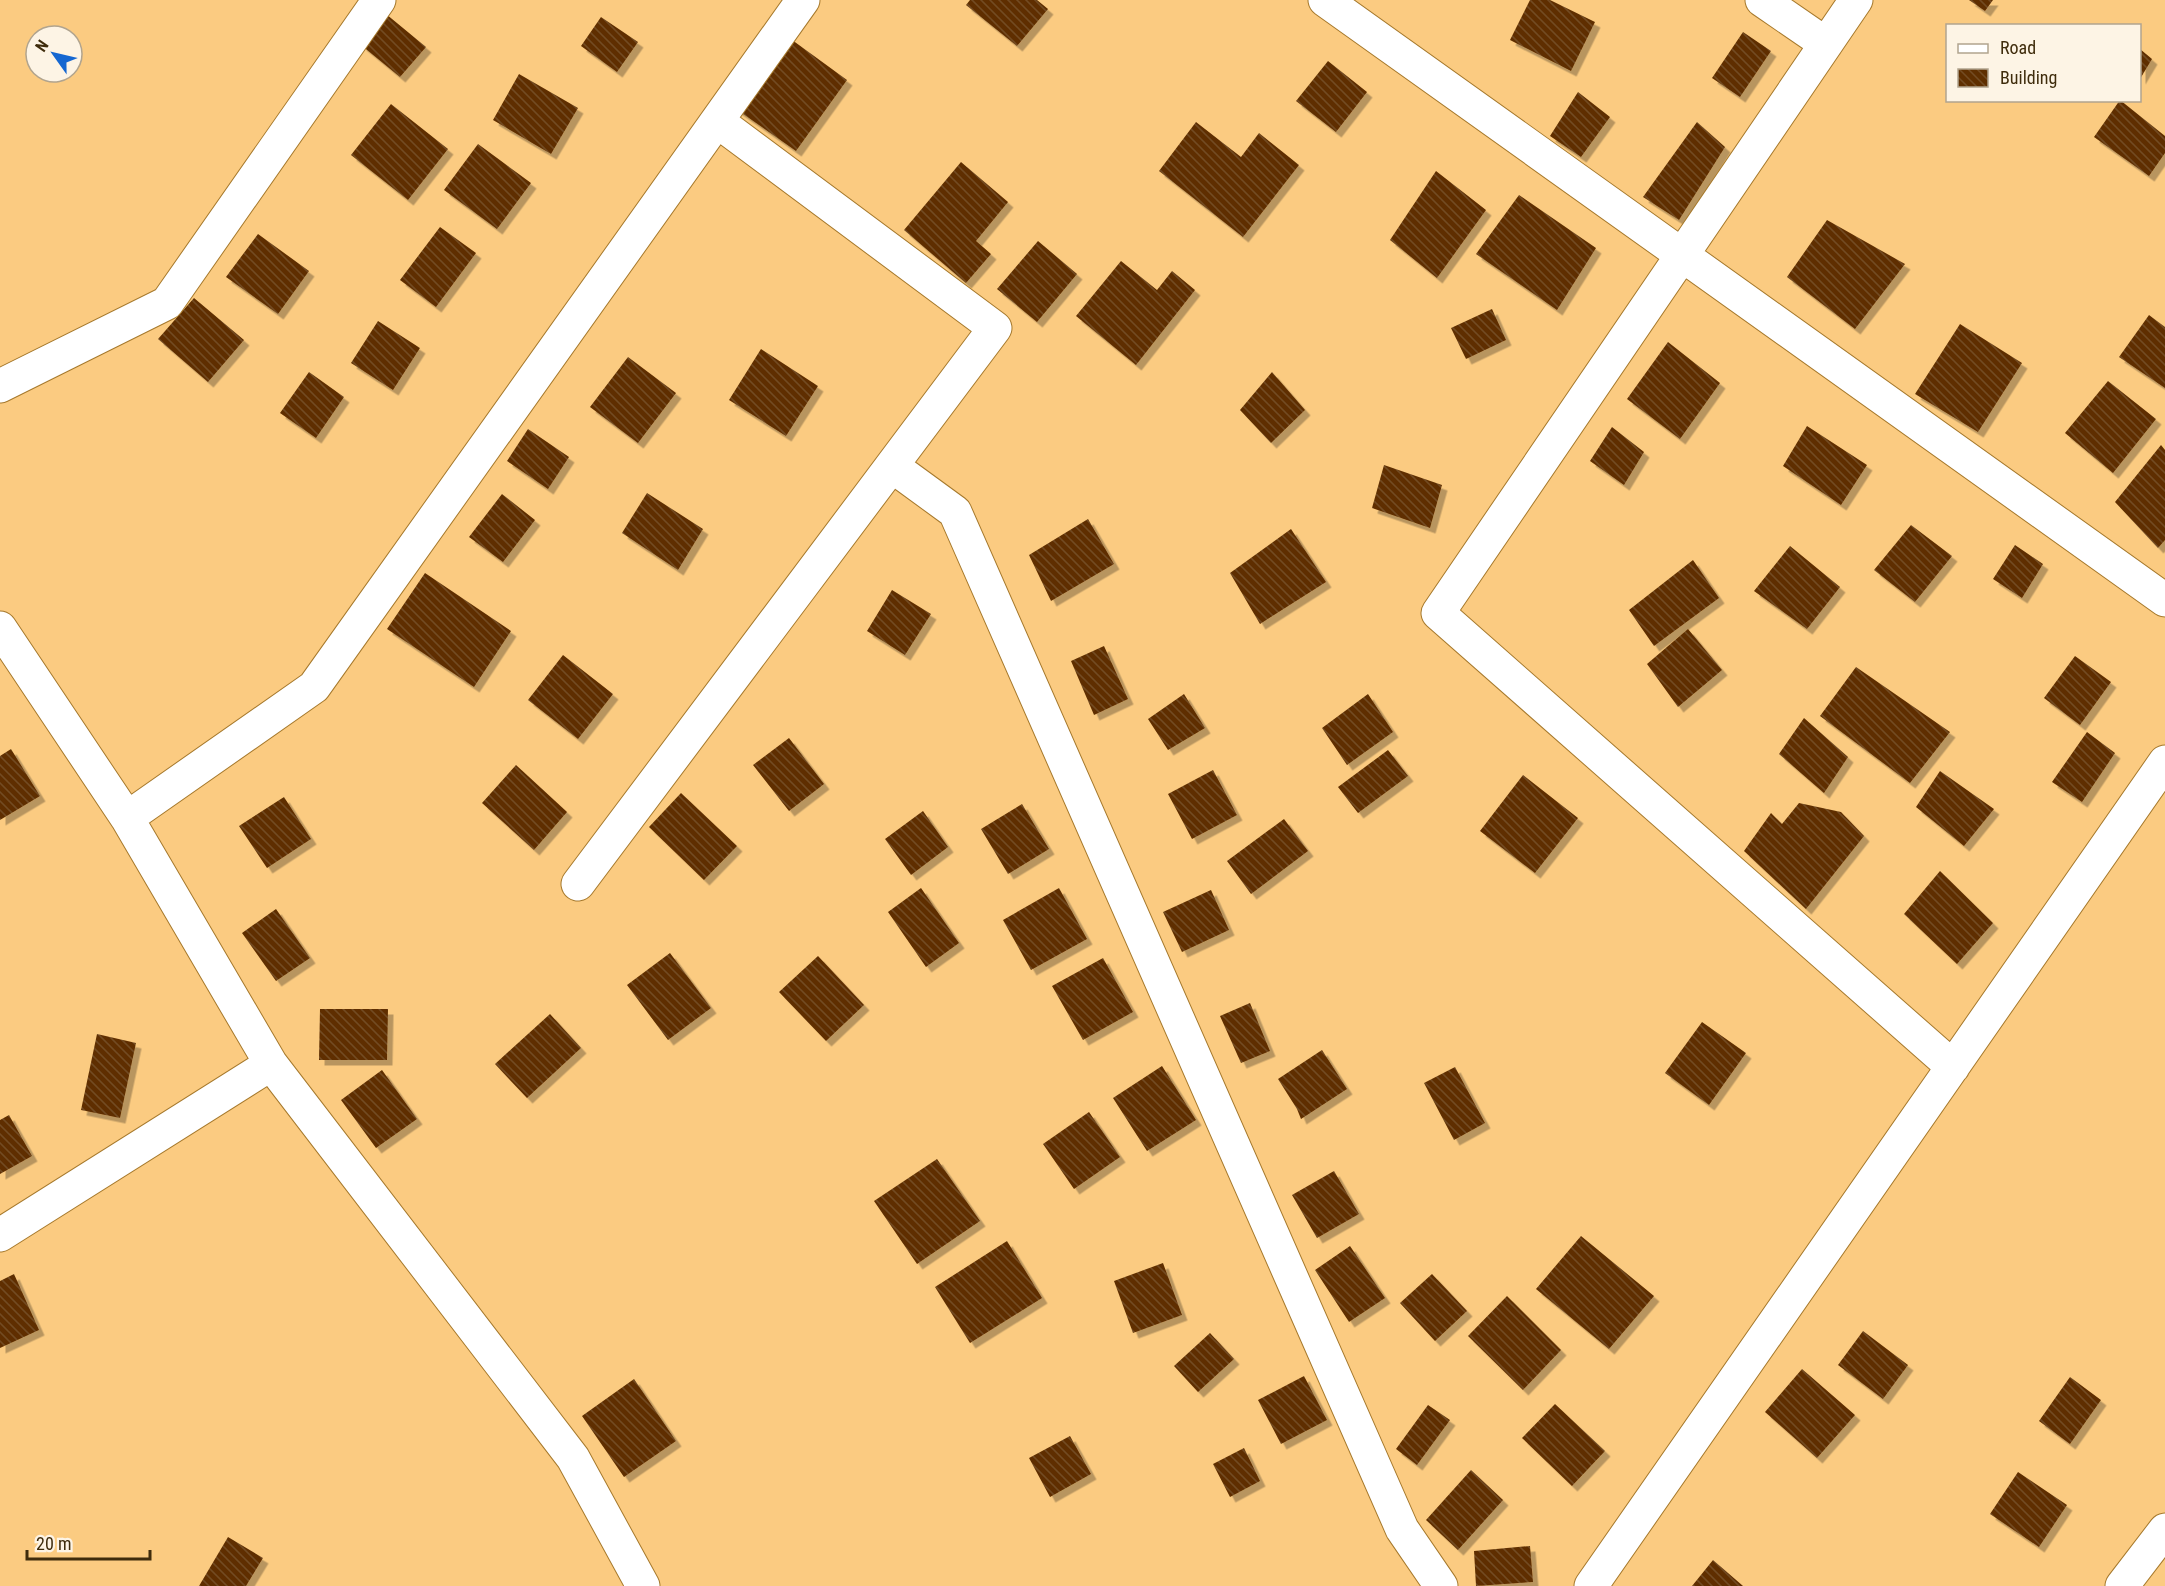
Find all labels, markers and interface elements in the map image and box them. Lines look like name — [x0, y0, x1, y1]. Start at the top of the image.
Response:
north arrow — [24, 24, 84, 84]
legend — [1946, 24, 2141, 102]
text: N — [31, 37, 53, 55]
text: Road — [2000, 37, 2036, 58]
text: Building — [2000, 67, 2057, 88]
scale bar — [27, 1523, 150, 1561]
text: 20 m — [36, 1533, 71, 1554]

